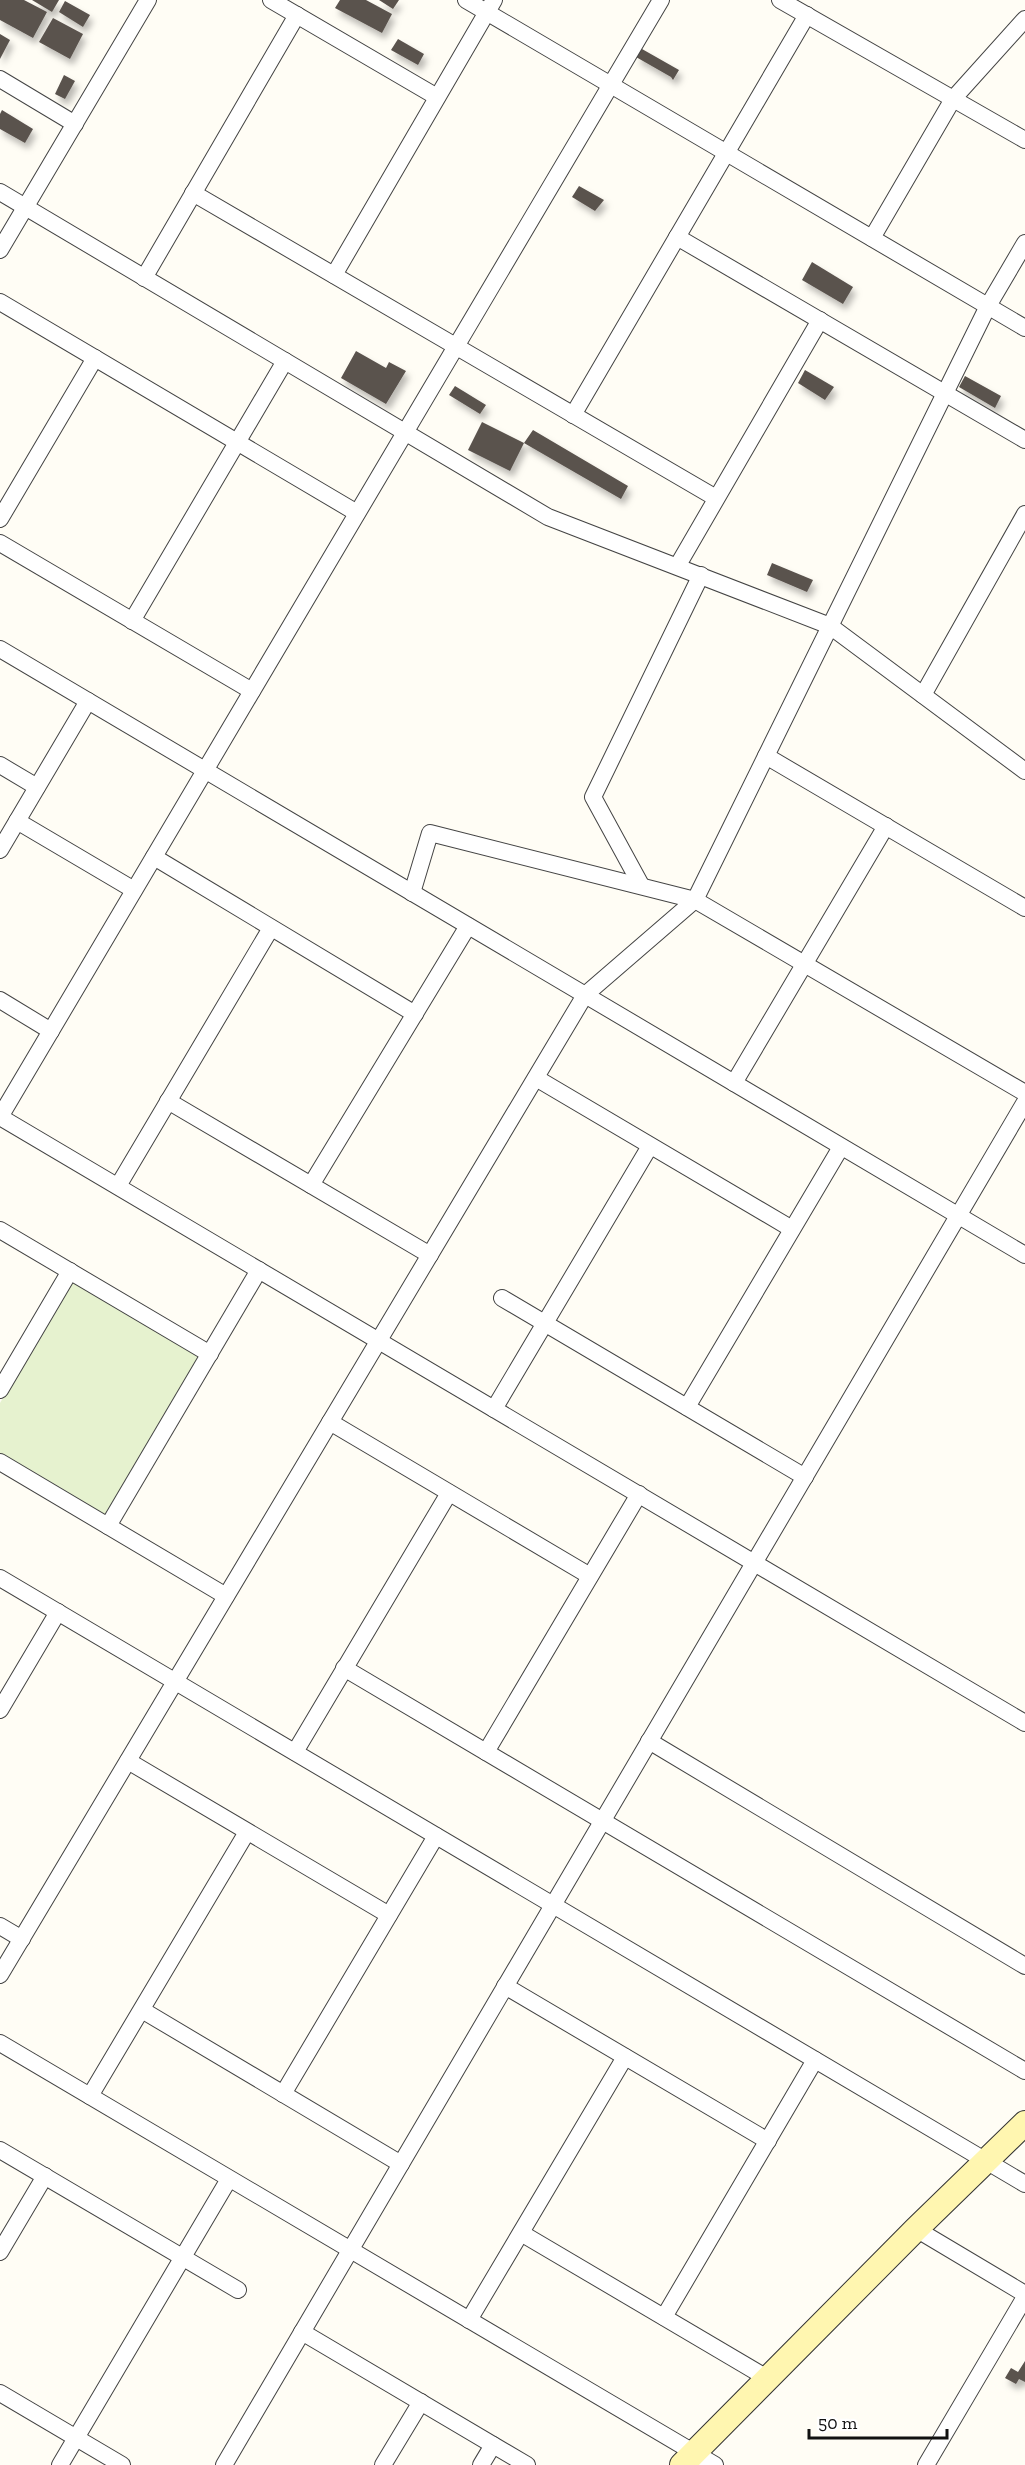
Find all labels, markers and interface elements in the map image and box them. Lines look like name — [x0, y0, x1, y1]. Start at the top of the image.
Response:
scale bar — [809, 2402, 947, 2440]
text: 50 m — [818, 2412, 858, 2434]

